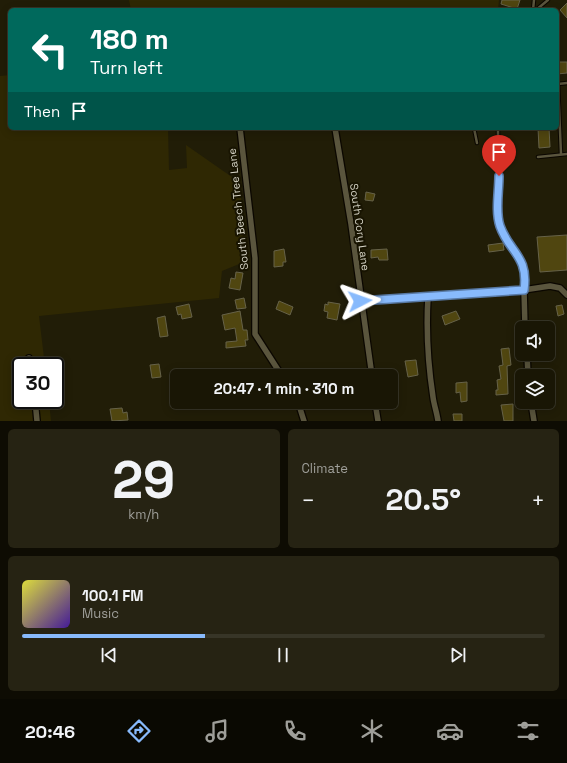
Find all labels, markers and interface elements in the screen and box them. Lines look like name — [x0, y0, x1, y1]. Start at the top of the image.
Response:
text: 180 m — [90, 21, 169, 57]
icon: left — [24, 24, 76, 76]
text: Turn left — [90, 56, 163, 79]
icon: arrive — [68, 100, 90, 122]
text: Then — [24, 102, 60, 121]
pin — [482, 135, 516, 176]
icon: arrive — [488, 141, 510, 163]
street label: South Beech Tree Lane — [225, 148, 251, 270]
street label: South Cory Lane — [347, 182, 373, 272]
position arrow — [339, 280, 381, 322]
map controls — [515, 321, 555, 409]
button: sound — [515, 321, 555, 361]
speed limit sign: 30 — [12, 357, 64, 409]
button: layers — [515, 369, 555, 409]
text: 20:47 · 1 min · 310 m — [214, 379, 354, 398]
text: 29 — [112, 447, 175, 513]
text: Climate — [302, 460, 348, 477]
text: 20.5° — [385, 480, 461, 519]
text: − — [302, 486, 315, 514]
text: + — [531, 486, 545, 514]
text: km/h — [128, 506, 159, 523]
text: 100.1 FM — [82, 586, 144, 605]
text: Music — [82, 605, 119, 622]
icon: previous — [98, 644, 120, 666]
icon: pause — [272, 644, 294, 666]
icon: next — [447, 644, 469, 666]
icon: directions — [125, 717, 153, 745]
icon: music — [203, 717, 231, 745]
icon: phone — [281, 717, 309, 745]
icon: climate — [358, 717, 386, 745]
icon: car — [436, 717, 464, 745]
icon: filters — [514, 717, 542, 745]
text: 20:46 — [25, 720, 75, 743]

